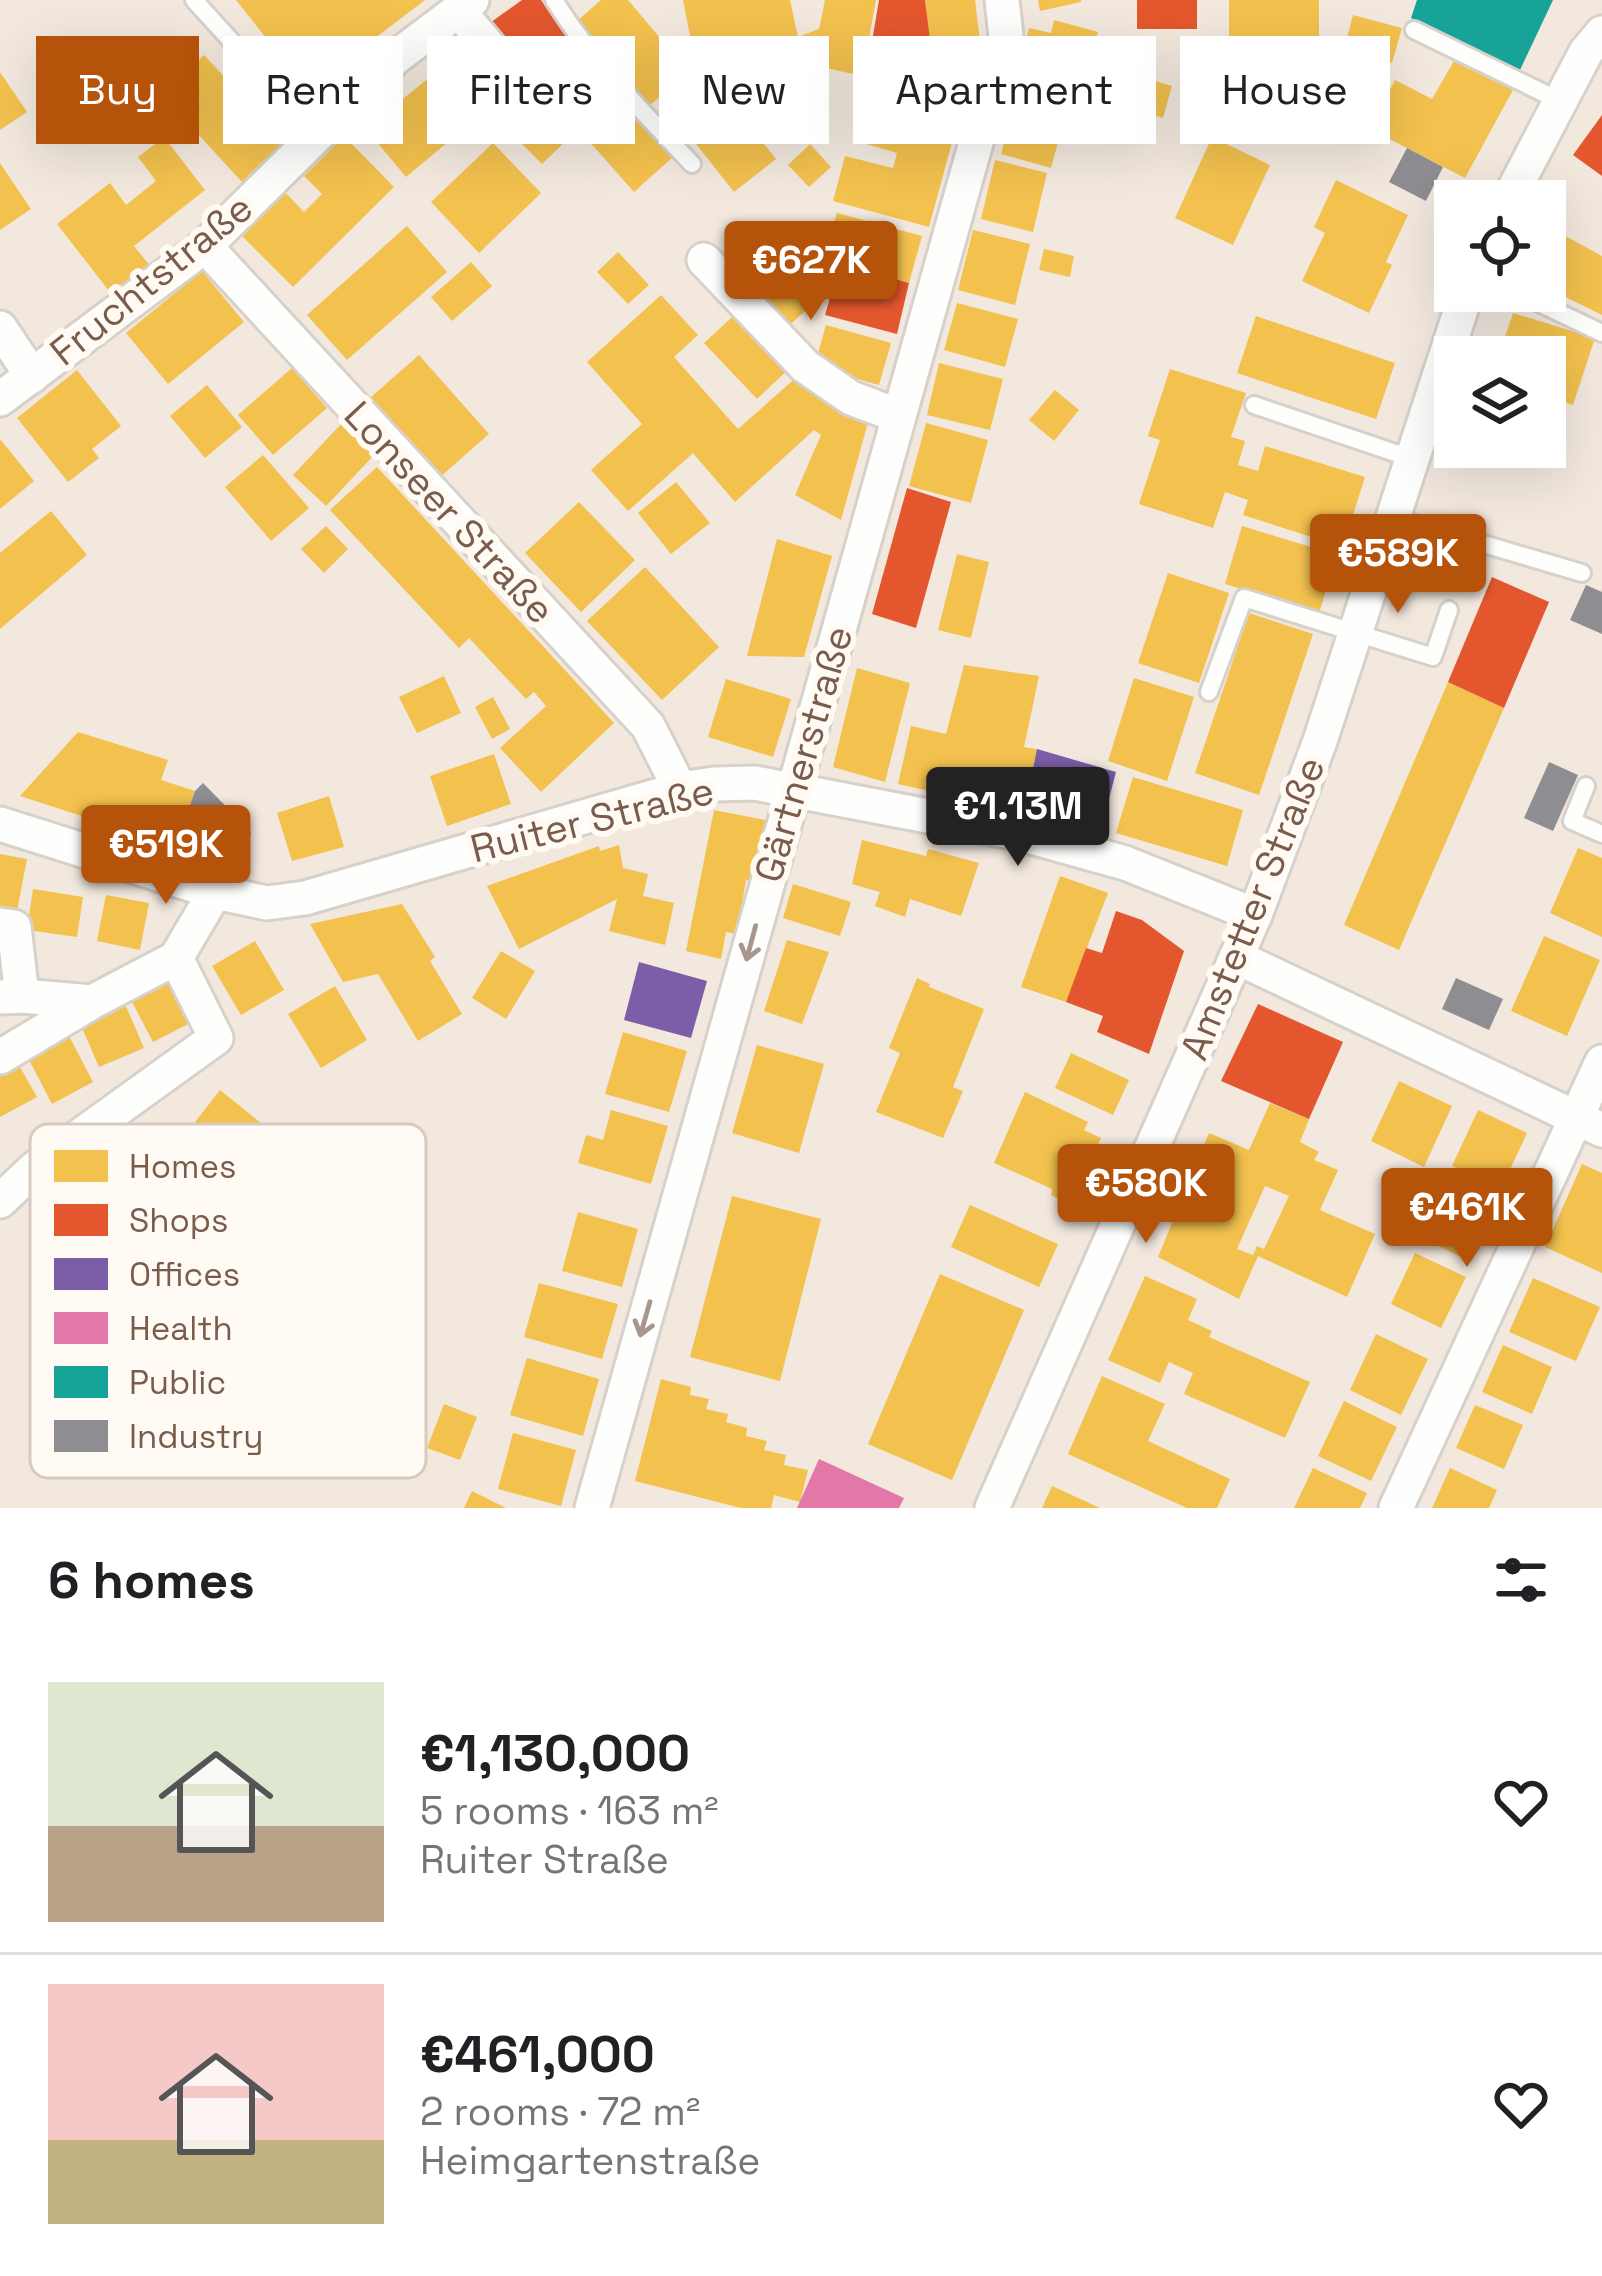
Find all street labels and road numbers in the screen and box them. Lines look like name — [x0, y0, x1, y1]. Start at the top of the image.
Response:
street label: Fruchtstraße — [40, 183, 262, 376]
street label: Lonseer Straße — [334, 391, 565, 634]
street label: Gärtnerstraße — [744, 620, 863, 888]
street label: Amstetter Straße — [1169, 749, 1336, 1067]
street label: Ruiter Straße — [465, 766, 719, 873]

